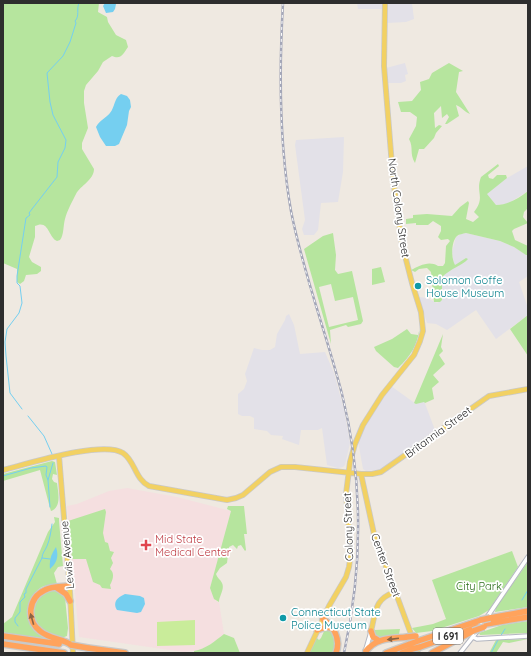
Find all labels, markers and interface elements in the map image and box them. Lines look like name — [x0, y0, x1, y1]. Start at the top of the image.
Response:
street label: North Colony Street — [385, 157, 413, 259]
place label: Solomon Goffe House Museum — [426, 273, 504, 300]
marker: Solomon Goffe House Museum — [413, 281, 423, 291]
street label: Britannia Street — [402, 403, 474, 461]
street label: Colony Street — [340, 492, 356, 561]
street label: Lewis Avenue — [57, 520, 77, 590]
street label: Center Street — [368, 531, 404, 599]
place label: Mid State Medical Center — [155, 532, 232, 559]
marker: Mid State Medical Center — [140, 539, 152, 551]
park label: City Park — [456, 579, 502, 593]
place label: Connecticut State Police Museum — [291, 605, 381, 632]
one-way arrow — [29, 613, 35, 625]
marker: Connecticut State Police Museum — [278, 613, 288, 623]
road number: I 691 — [433, 628, 463, 644]
one-way arrow — [387, 636, 399, 642]

